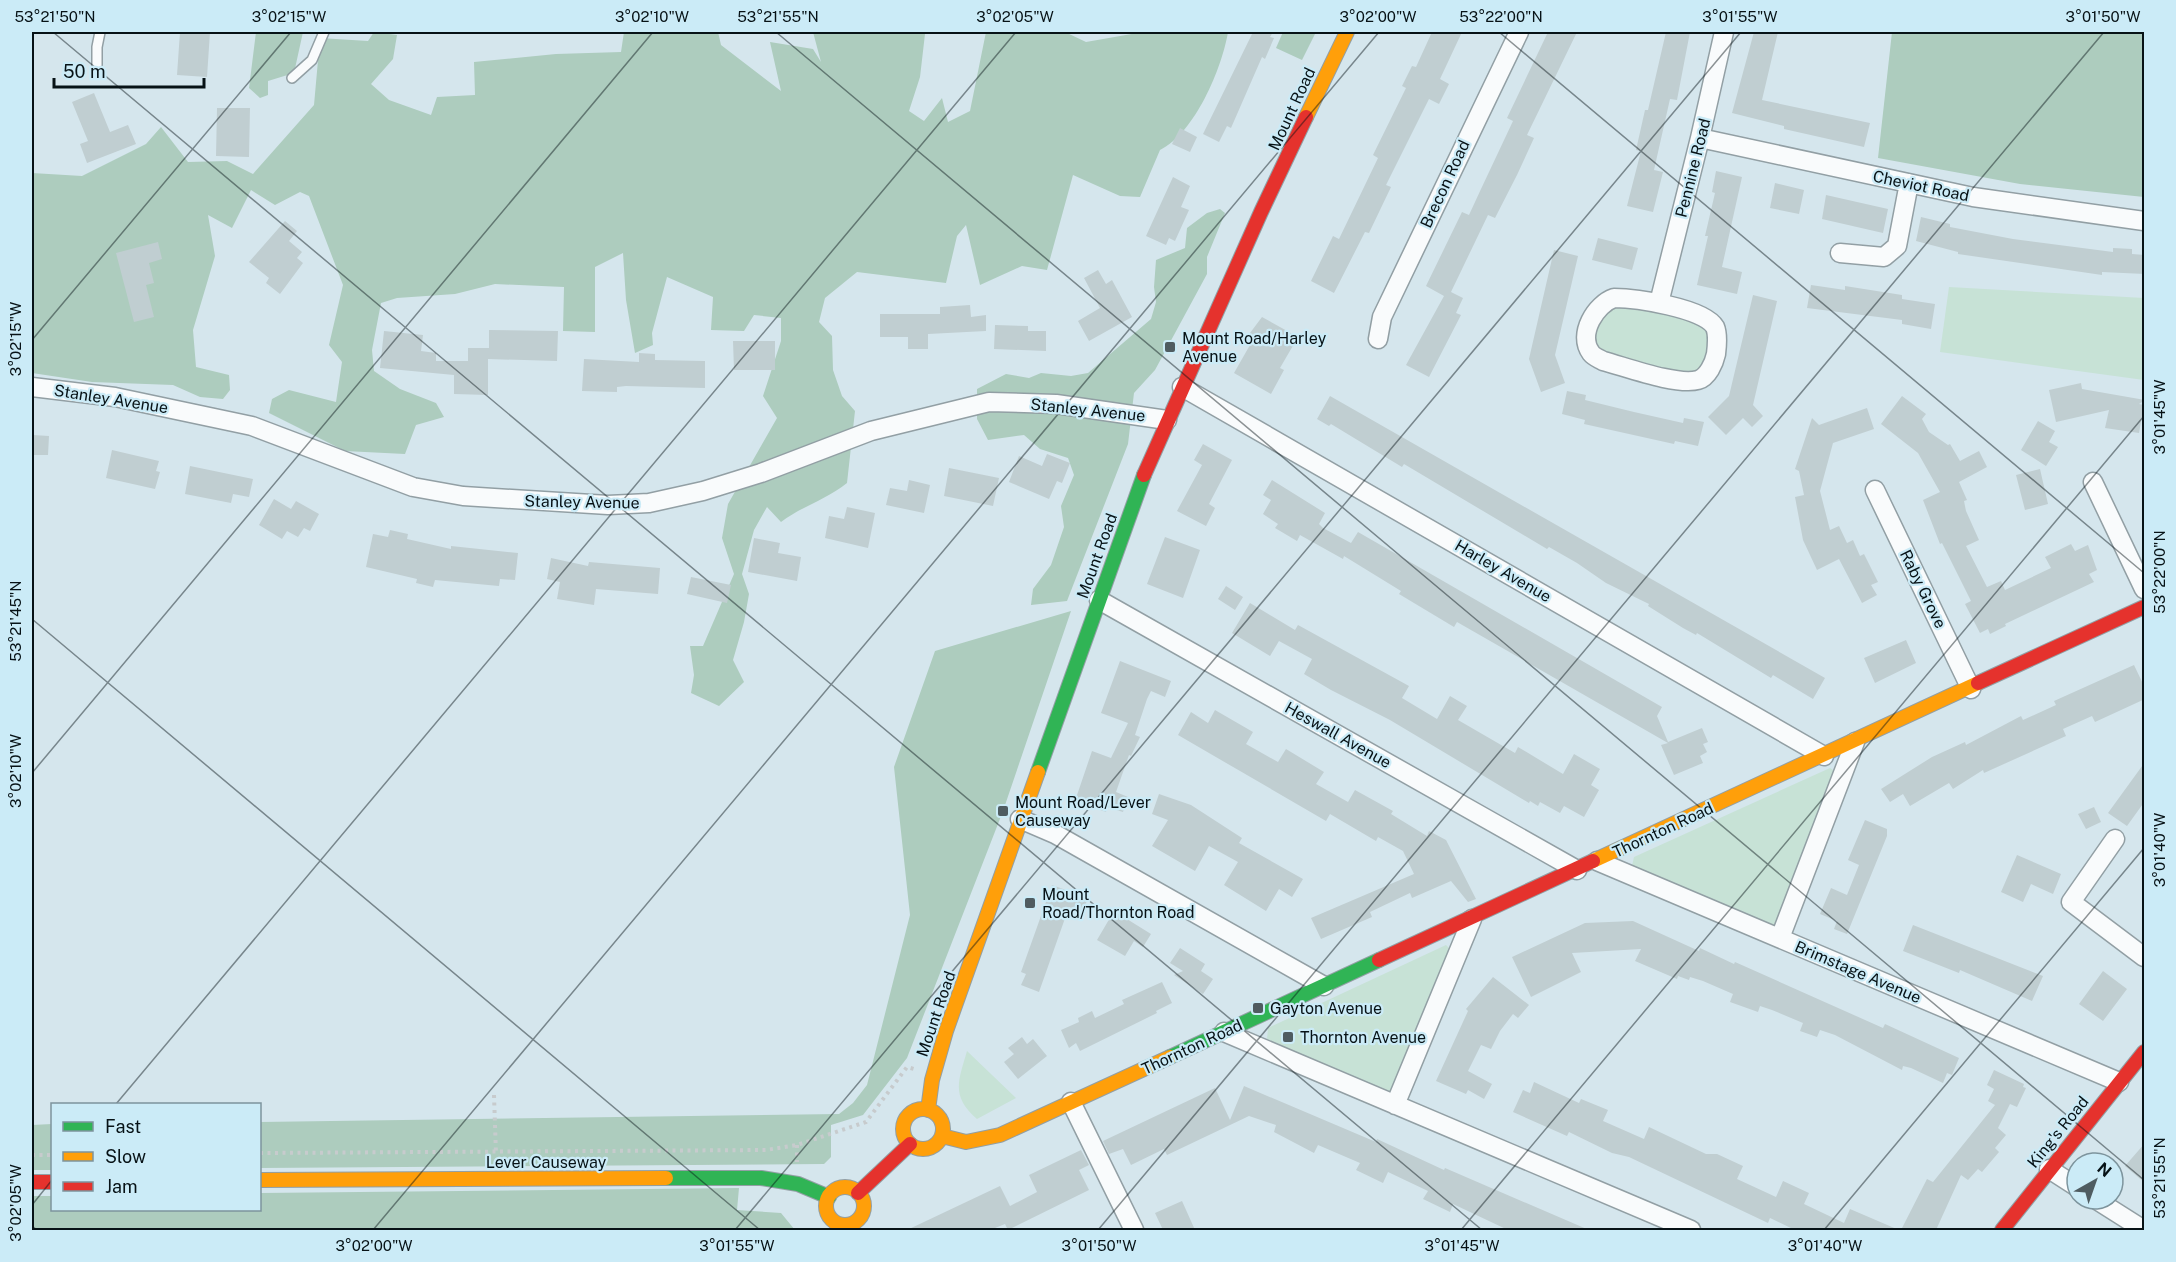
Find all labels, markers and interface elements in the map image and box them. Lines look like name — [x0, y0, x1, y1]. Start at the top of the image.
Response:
text: 53°21'50"N — [14, 8, 96, 25]
text: 3°02'15"W — [252, 8, 326, 25]
text: 3°02'10"W — [615, 8, 689, 25]
text: 53°21'55"N — [737, 8, 819, 25]
text: 3°02'05"W — [976, 8, 1054, 25]
text: 3°02'00"W — [1339, 8, 1417, 25]
text: 53°22'00"N — [1459, 8, 1543, 25]
text: 3°01'55"W — [1702, 8, 1778, 25]
text: 3°01'50"W — [2066, 8, 2140, 25]
scale bar — [54, 51, 204, 89]
text: 50 m — [63, 61, 106, 82]
street label: Mount Road — [1265, 64, 1319, 154]
street label: Pennine Road — [1671, 116, 1715, 220]
street label: Brecon Road — [1416, 137, 1474, 231]
street label: Cheviot Road — [1871, 167, 1971, 205]
text: 3°02'15"W — [7, 302, 24, 376]
place label: Mount Road/Harley Avenue — [1182, 329, 1327, 366]
marker: Mount Road/Harley Avenue — [1163, 340, 1177, 354]
text: 3°01'45"W — [2151, 380, 2168, 455]
street label: Stanley Avenue — [53, 381, 169, 417]
street label: Stanley Avenue — [1030, 395, 1146, 425]
street label: Stanley Avenue — [524, 491, 640, 513]
street label: Mount Road — [1073, 511, 1121, 601]
text: 53°22'00"N — [2151, 530, 2168, 614]
street label: Harley Avenue — [1451, 536, 1555, 606]
street label: Raby Grove — [1896, 547, 1950, 631]
text: 53°21'45"N — [7, 580, 24, 662]
street label: Heswall Avenue — [1281, 698, 1395, 772]
text: 3°02'10"W — [7, 734, 24, 808]
place label: Mount Road/Lever Causeway — [1015, 793, 1151, 830]
street label: Thornton Road — [1610, 798, 1716, 862]
marker: Mount Road/Lever Causeway — [996, 804, 1010, 818]
text: 3°01'40"W — [2151, 813, 2168, 887]
place label: Mount Road/Thornton Road — [1042, 885, 1194, 922]
marker: Mount Road/Thornton Road — [1023, 896, 1037, 910]
street label: Brimstage Avenue — [1792, 937, 1924, 1007]
street label: Mount Road — [912, 969, 960, 1059]
place label: Gayton Avenue — [1270, 999, 1382, 1018]
marker: Gayton Avenue — [1251, 1001, 1265, 1015]
street label: Thornton Road — [1139, 1015, 1245, 1079]
place label: Thornton Avenue — [1300, 1028, 1426, 1047]
marker: Thornton Avenue — [1281, 1030, 1295, 1044]
street label: King's Road — [2023, 1092, 2093, 1172]
legend — [51, 1103, 261, 1211]
text: Fast — [105, 1116, 141, 1137]
text: 53°21'55"N — [2151, 1137, 2168, 1219]
text: Slow — [105, 1146, 146, 1167]
north arrow — [2065, 1151, 2125, 1211]
street label: Lever Causeway — [486, 1153, 607, 1172]
text: N — [2093, 1159, 2115, 1181]
text: 3°02'05"W — [7, 1164, 24, 1242]
text: Jam — [105, 1176, 138, 1197]
text: 3°02'00"W — [335, 1237, 413, 1254]
text: 3°01'55"W — [699, 1237, 775, 1254]
text: 3°01'50"W — [1062, 1237, 1136, 1254]
text: 3°01'45"W — [1425, 1237, 1500, 1254]
text: 3°01'40"W — [1788, 1237, 1862, 1254]

